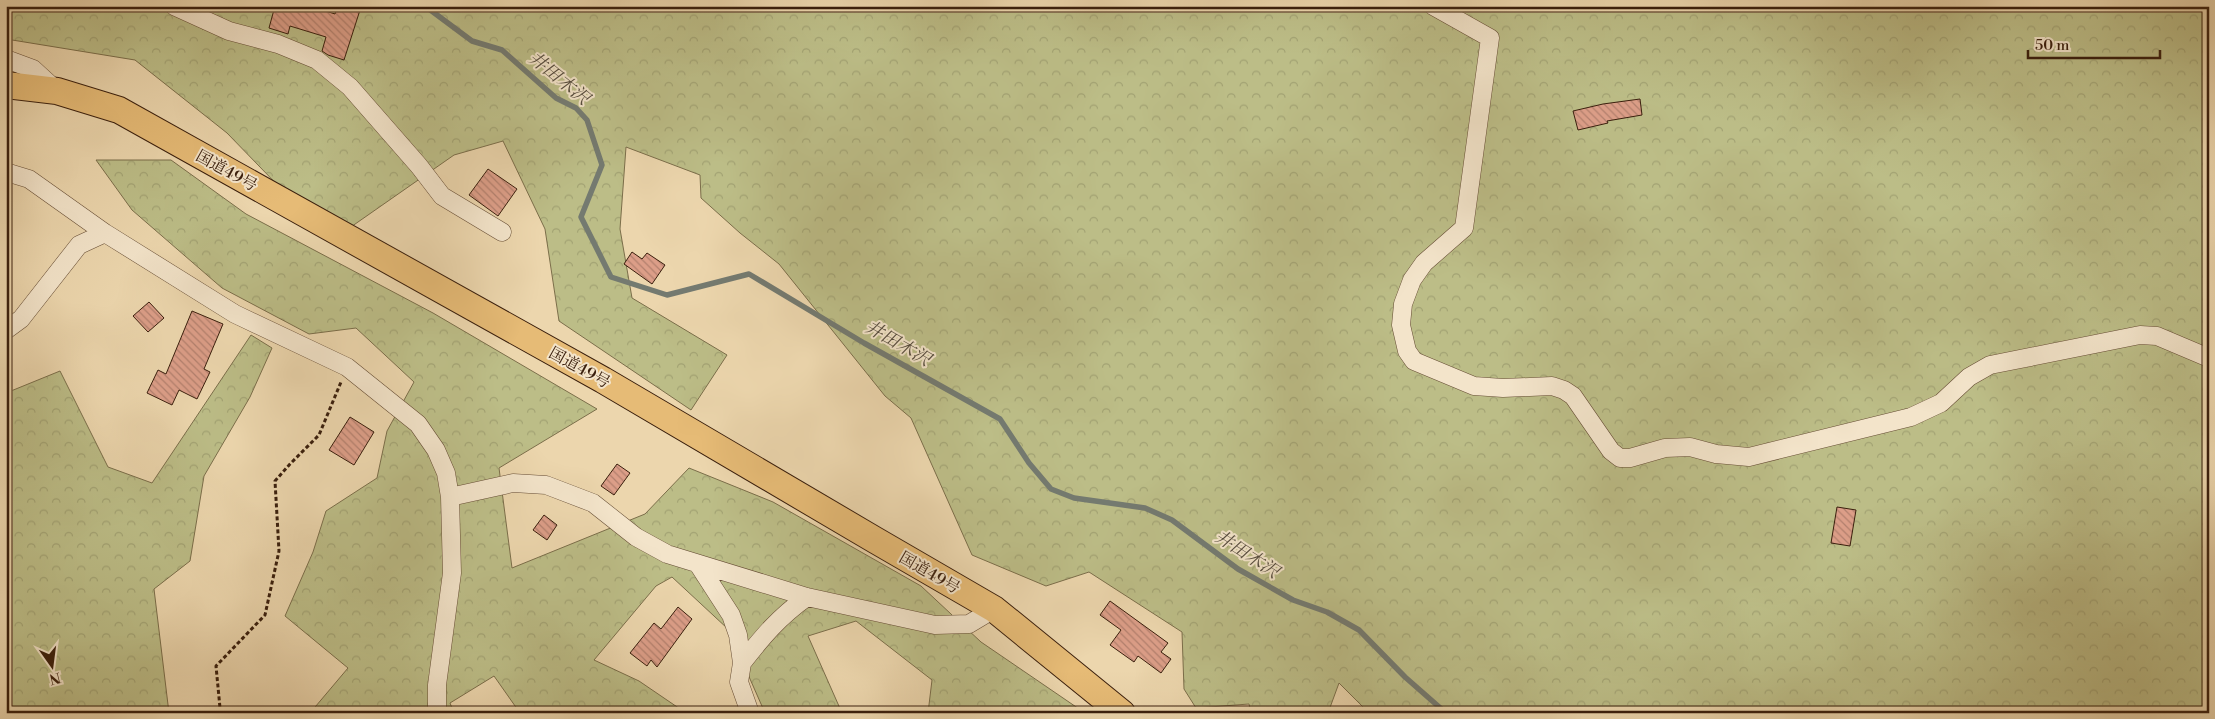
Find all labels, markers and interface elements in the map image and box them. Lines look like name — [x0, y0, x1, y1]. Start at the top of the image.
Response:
scale bar — [2028, 28, 2160, 60]
text: 50 m — [2035, 36, 2069, 55]
water label: 井田木沢 — [523, 47, 595, 111]
street label: 国道49号 — [192, 146, 261, 196]
water label: 井田木沢 — [861, 315, 936, 372]
street label: 国道49号 — [545, 343, 614, 393]
water label: 井田木沢 — [1210, 525, 1285, 585]
street label: 国道49号 — [895, 547, 964, 598]
north arrow — [28, 642, 78, 692]
text: N — [47, 668, 62, 688]

